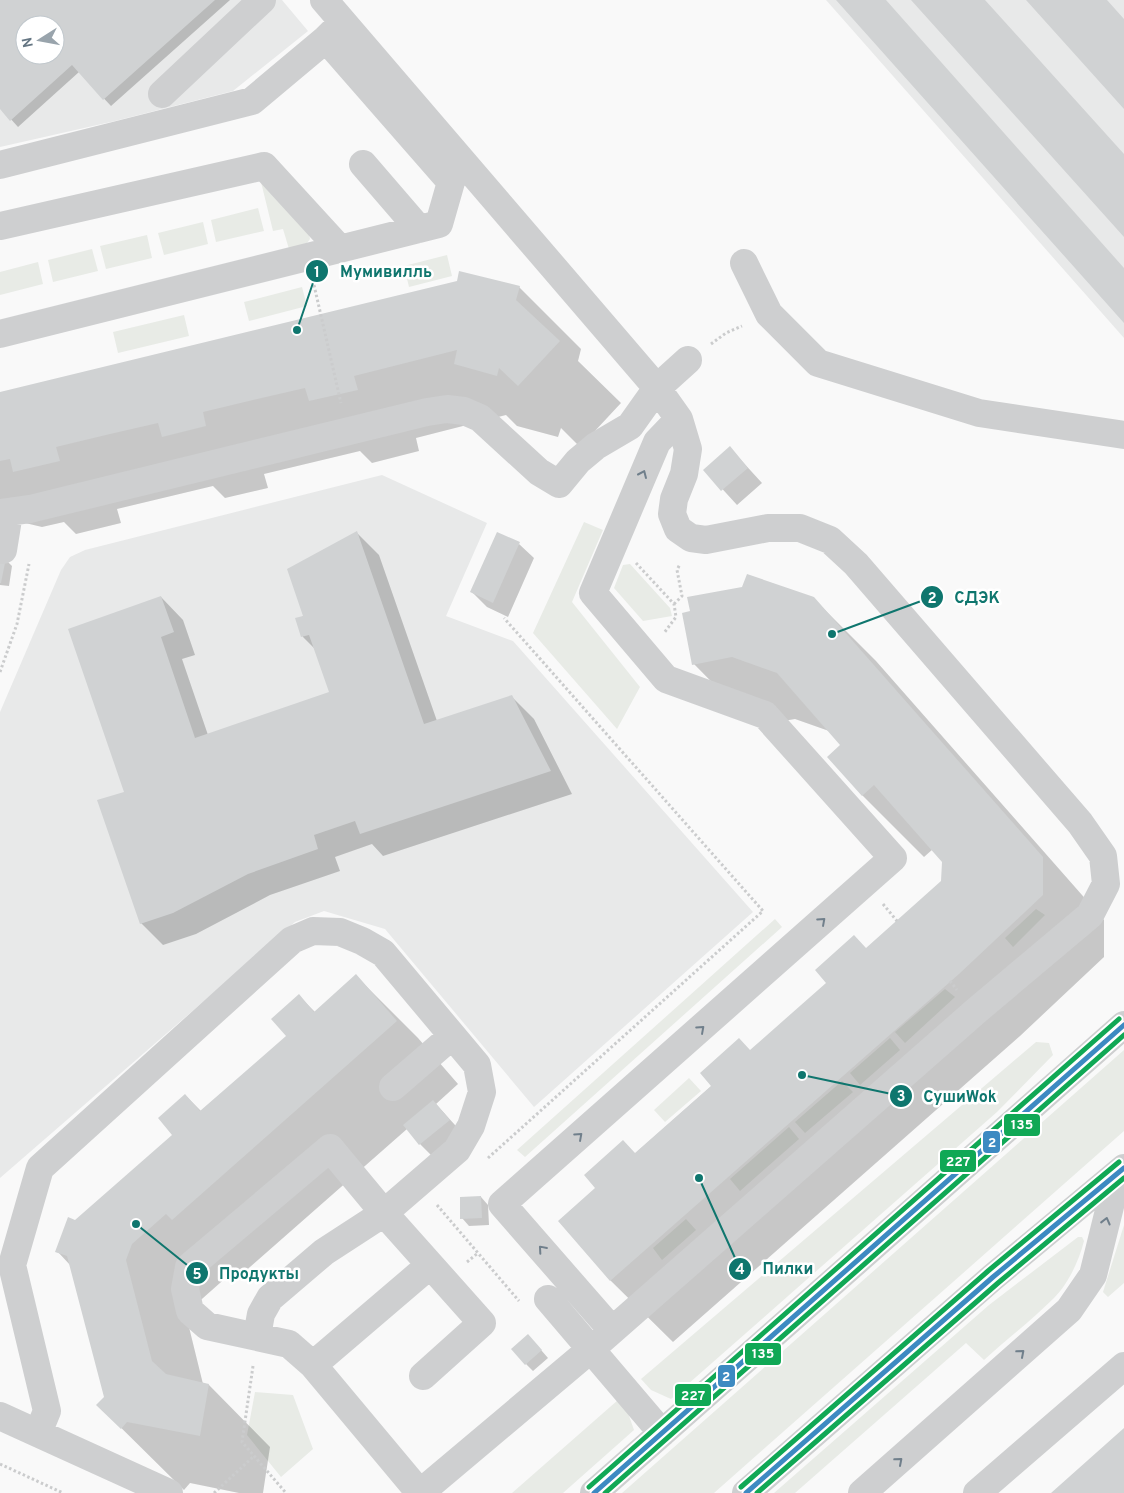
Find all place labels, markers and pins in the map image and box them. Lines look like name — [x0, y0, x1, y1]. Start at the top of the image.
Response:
callout: Мумивилль — [305, 256, 442, 287]
callout: СДЭК — [920, 582, 1010, 613]
callout: СушиWok — [888, 1081, 1007, 1112]
callout: Пилки — [728, 1253, 824, 1284]
callout: Продукты — [184, 1258, 309, 1289]

